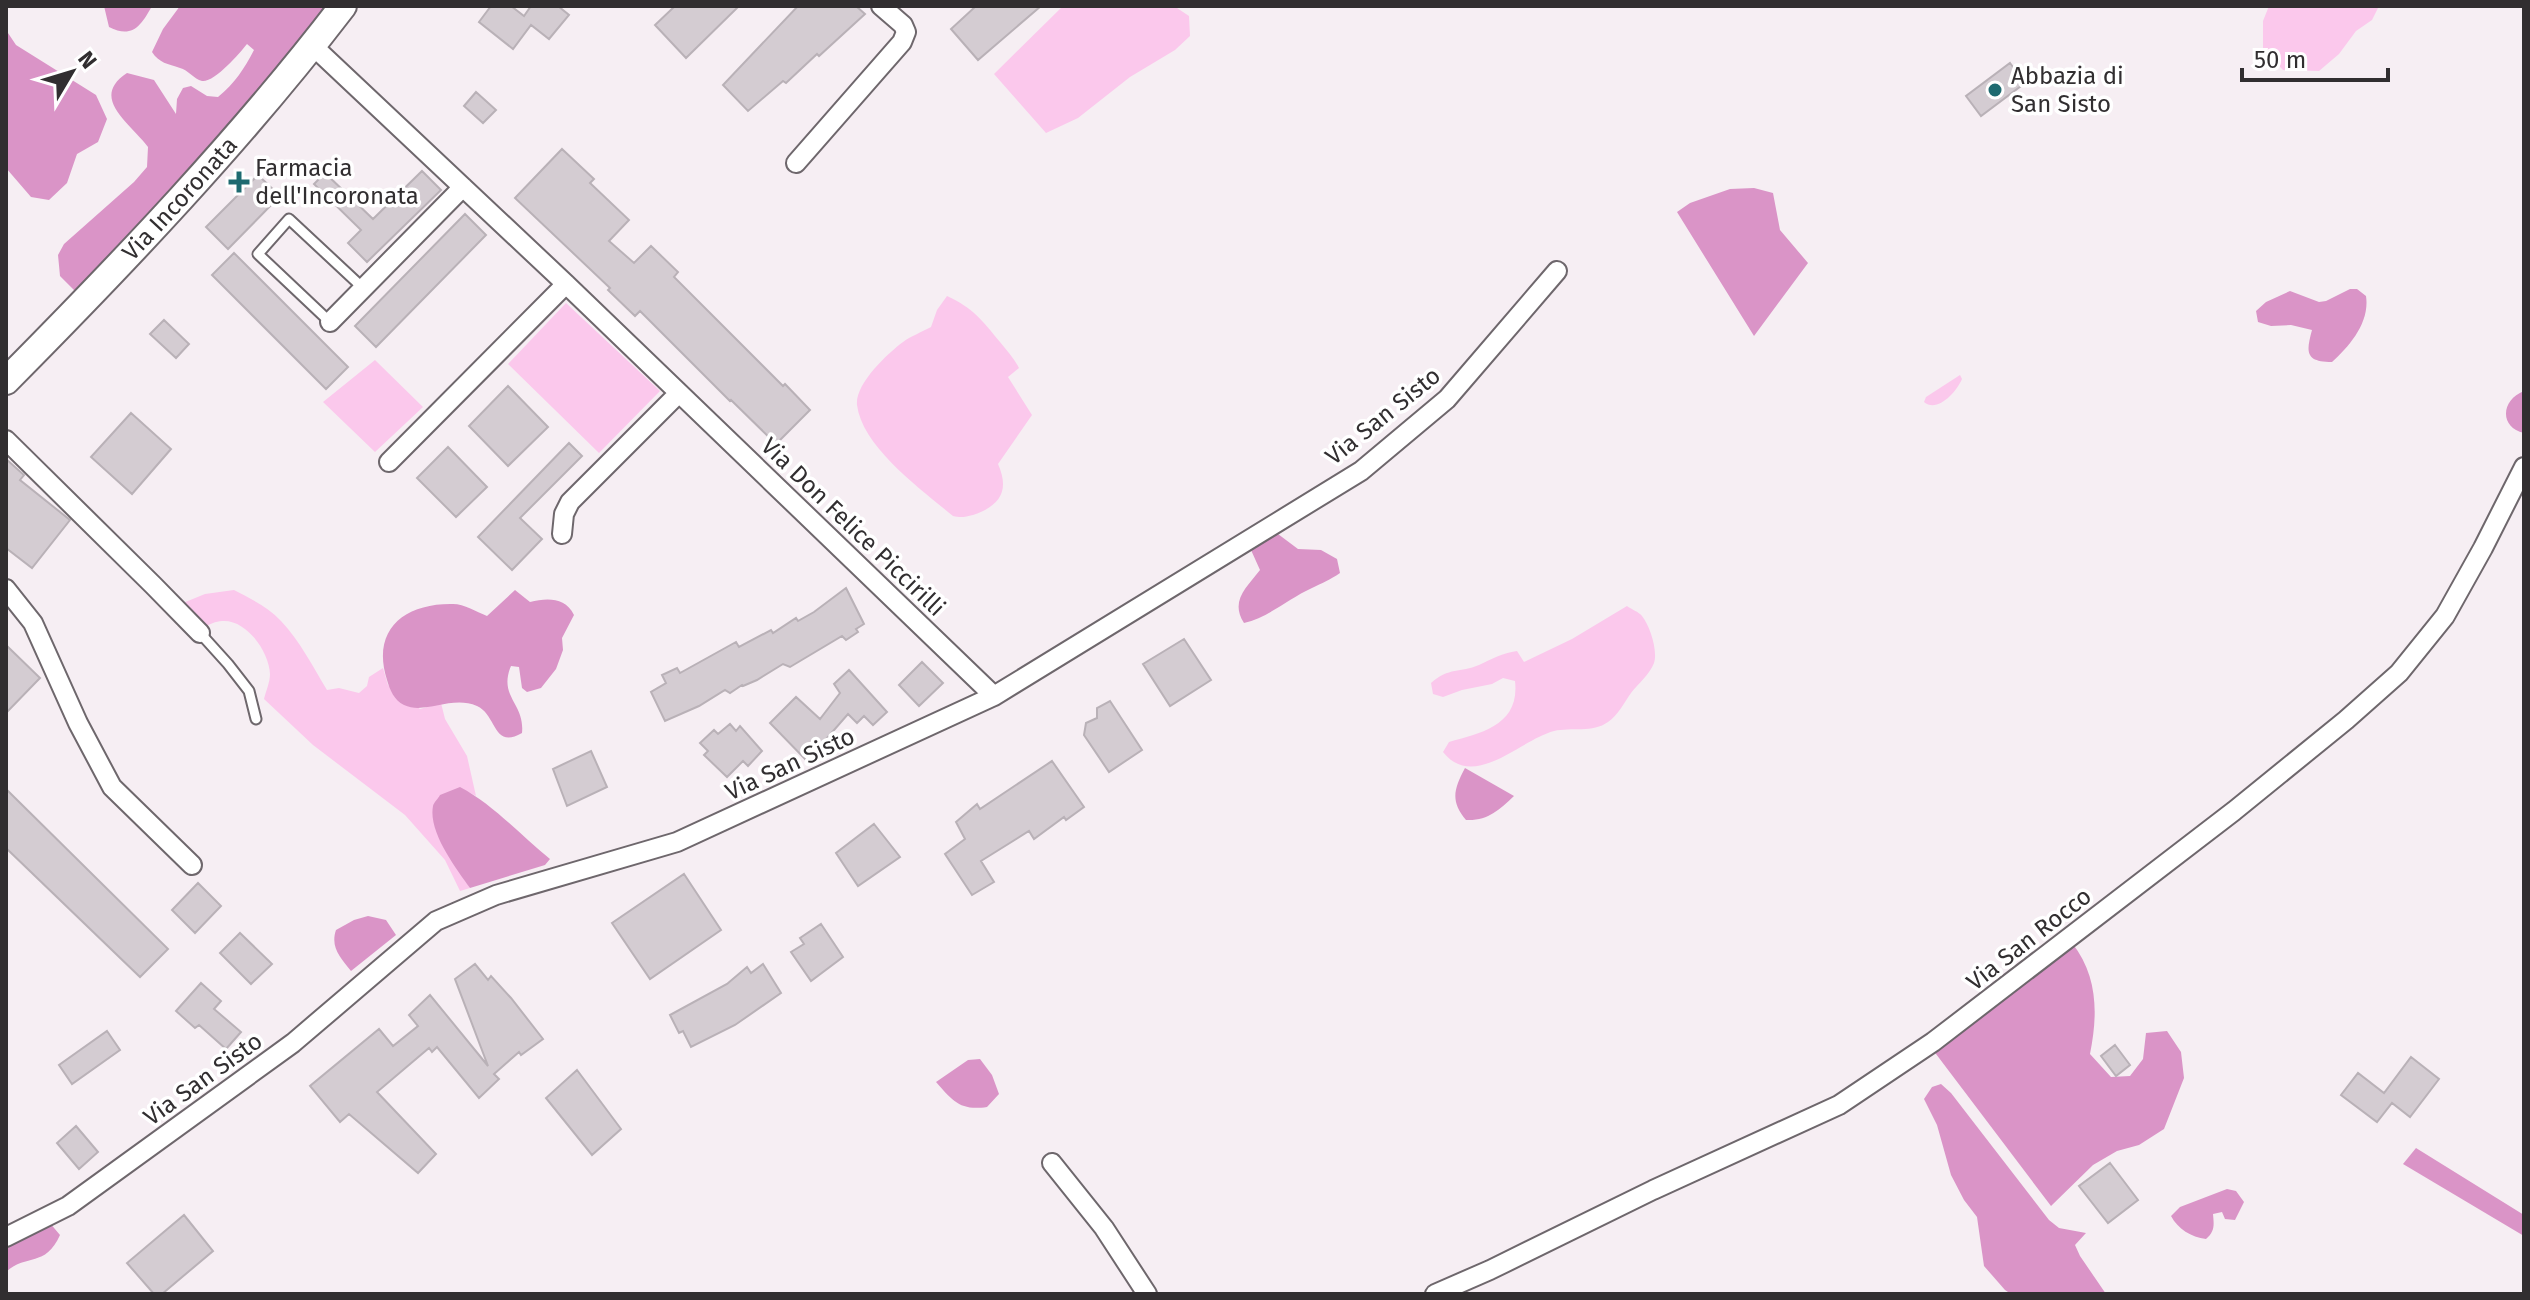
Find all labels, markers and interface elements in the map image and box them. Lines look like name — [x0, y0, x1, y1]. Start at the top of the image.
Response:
north arrow — [32, 32, 112, 112]
scale bar — [2242, 32, 2388, 82]
text: N — [72, 46, 102, 74]
text: 50 m — [2254, 46, 2306, 74]
place label: Abbazia di San Sisto — [2011, 62, 2124, 118]
marker: Abbazia di San Sisto — [1986, 81, 2004, 99]
street label: Via Incoronata — [117, 131, 243, 266]
place label: Farmacia dell'Incoronata — [255, 154, 419, 210]
marker: Farmacia dell'Incoronata — [230, 173, 248, 191]
street label: Via San Sisto — [1320, 361, 1446, 471]
street label: Via Don Felice Piccirilli — [755, 432, 951, 622]
street label: Via San Sisto — [721, 722, 859, 806]
street label: Via San Rocco — [1961, 882, 2097, 996]
street label: Via San Sisto — [138, 1027, 268, 1131]

